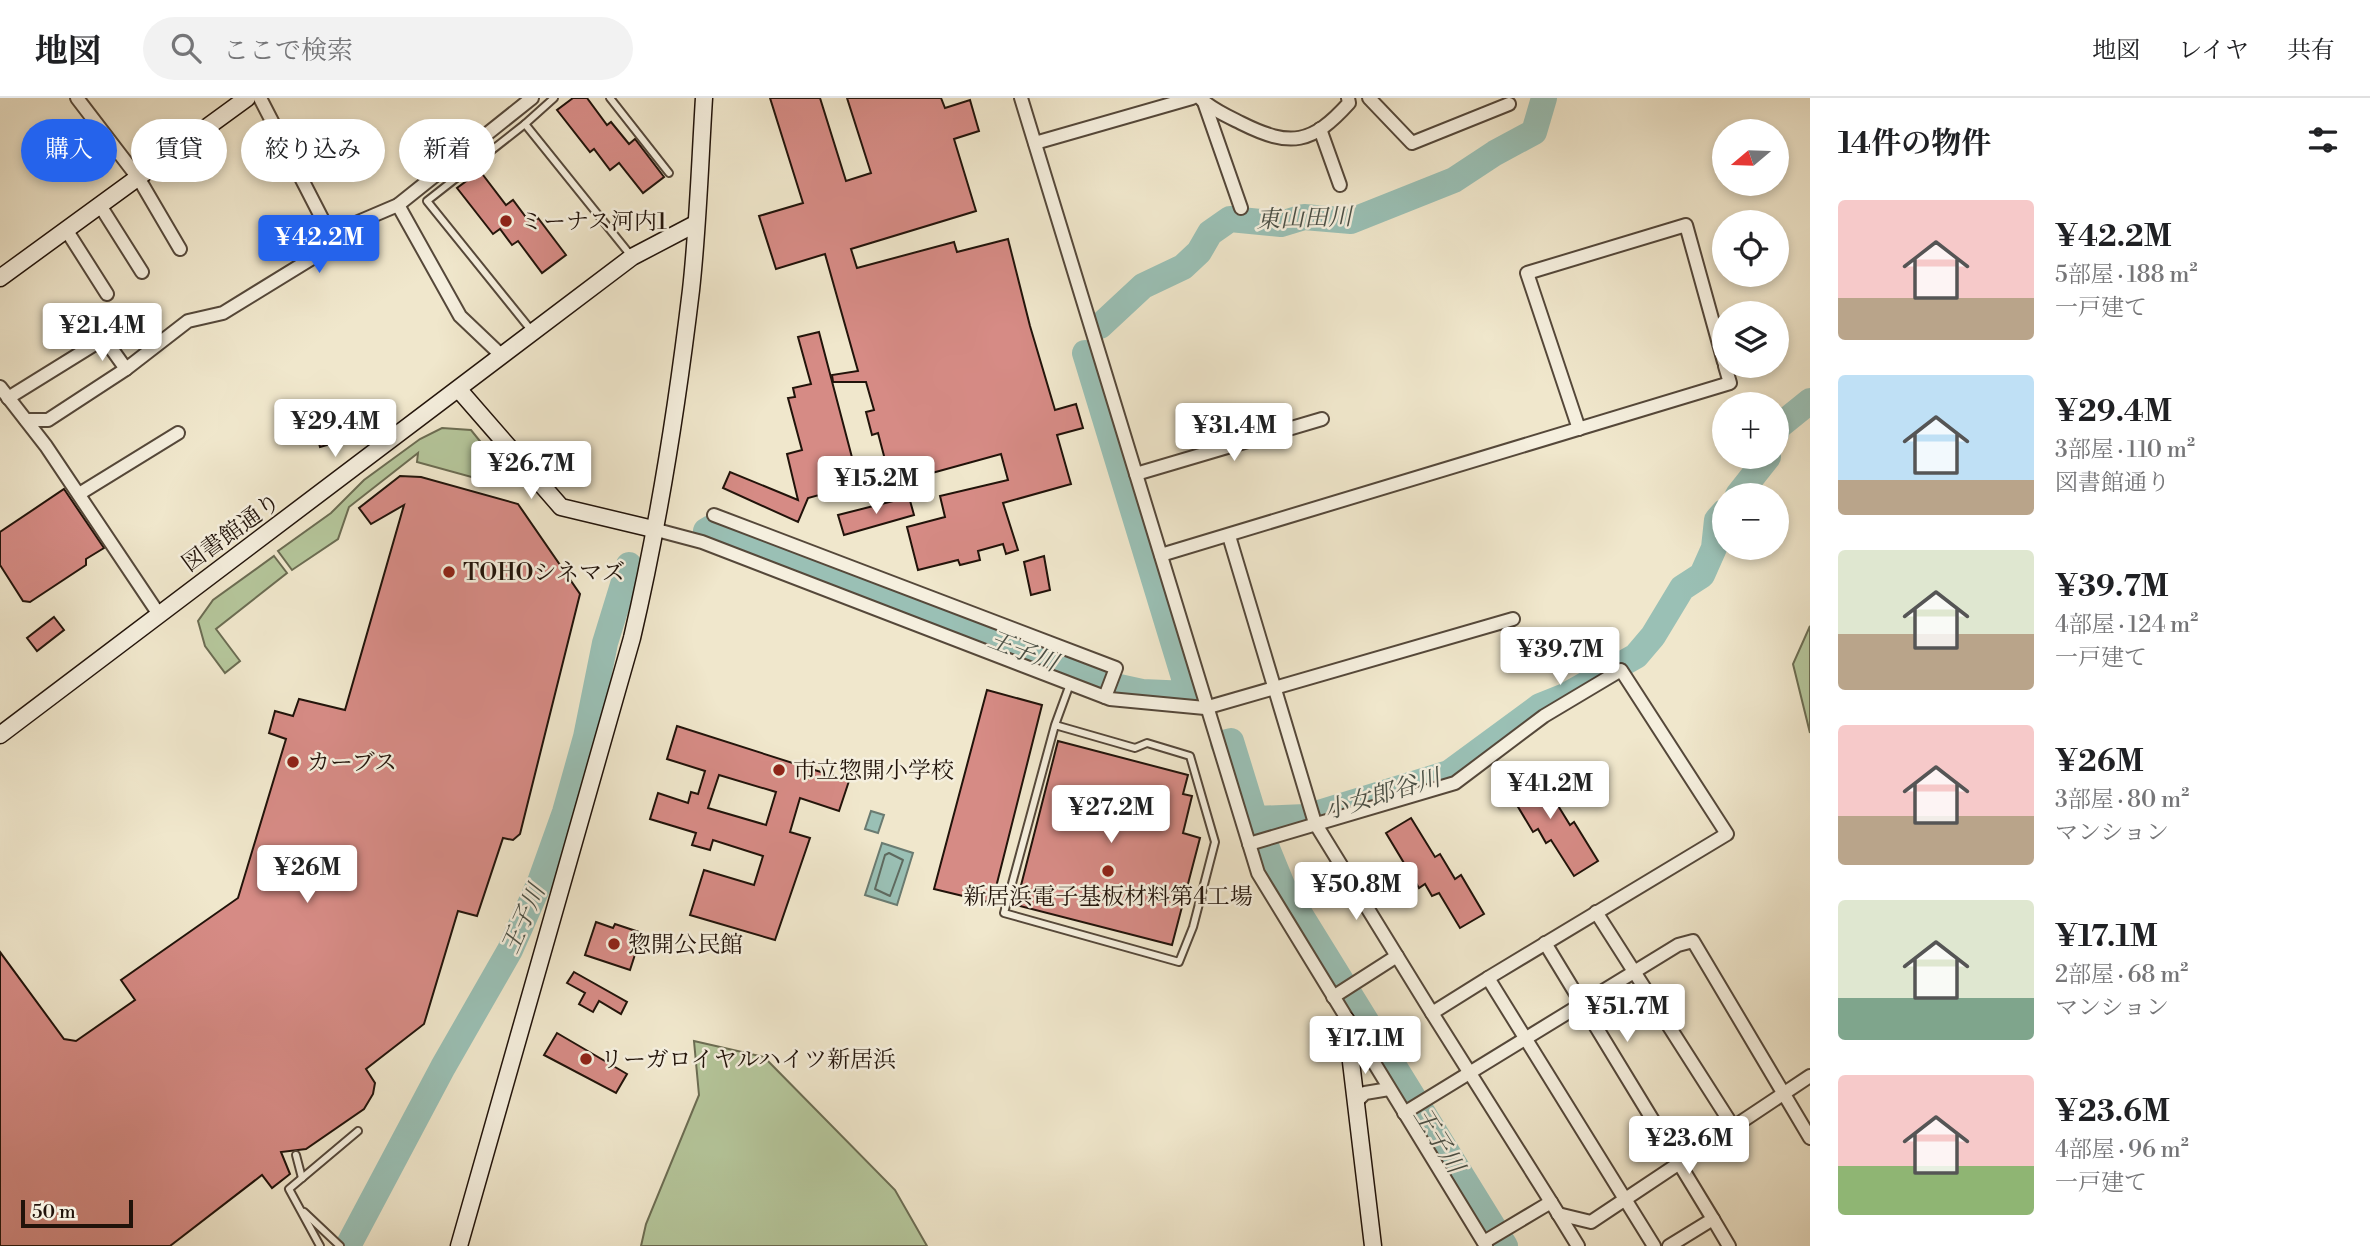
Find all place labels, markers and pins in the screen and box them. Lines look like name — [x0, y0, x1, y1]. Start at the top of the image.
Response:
place label: ミーナス河内1 — [520, 208, 667, 236]
marker: ミーナス河内1 — [498, 213, 514, 229]
pin: ¥42.2M — [262, 216, 376, 275]
pin: ¥21.4M — [45, 303, 159, 363]
pin: ¥29.4M — [278, 400, 392, 459]
pin: ¥31.4M — [1177, 404, 1291, 463]
pin: ¥26.7M — [474, 442, 588, 501]
pin: ¥15.2M — [819, 456, 933, 516]
place label: TOHOシネマズ — [463, 559, 625, 587]
marker: TOHOシネマズ — [441, 564, 457, 580]
pin: ¥39.7M — [1503, 628, 1617, 687]
place label: カーブス — [307, 749, 397, 777]
marker: カーブス — [285, 754, 301, 770]
place label: 市立惣開小学校 — [793, 757, 954, 785]
marker: 市立惣開小学校 — [771, 762, 787, 778]
pin: ¥41.2M — [1493, 762, 1607, 821]
pin: ¥27.2M — [1054, 786, 1168, 845]
pin: ¥26M — [266, 846, 348, 905]
pin: ¥50.8M — [1299, 862, 1413, 922]
marker: 新居浜電子基板材料第4工場 — [1100, 863, 1116, 879]
place label: 新居浜電子基板材料第4工場 — [963, 883, 1253, 911]
place label: 惣開公民館 — [628, 931, 743, 959]
marker: 惣開公民館 — [606, 936, 622, 952]
pin: ¥51.7M — [1570, 984, 1684, 1044]
pin: ¥17.1M — [1308, 1016, 1422, 1076]
place label: リーガロイヤルハイツ新居浜 — [600, 1046, 896, 1074]
marker: リーガロイヤルハイツ新居浜 — [578, 1051, 594, 1067]
pin: ¥23.6M — [1632, 1116, 1746, 1176]

